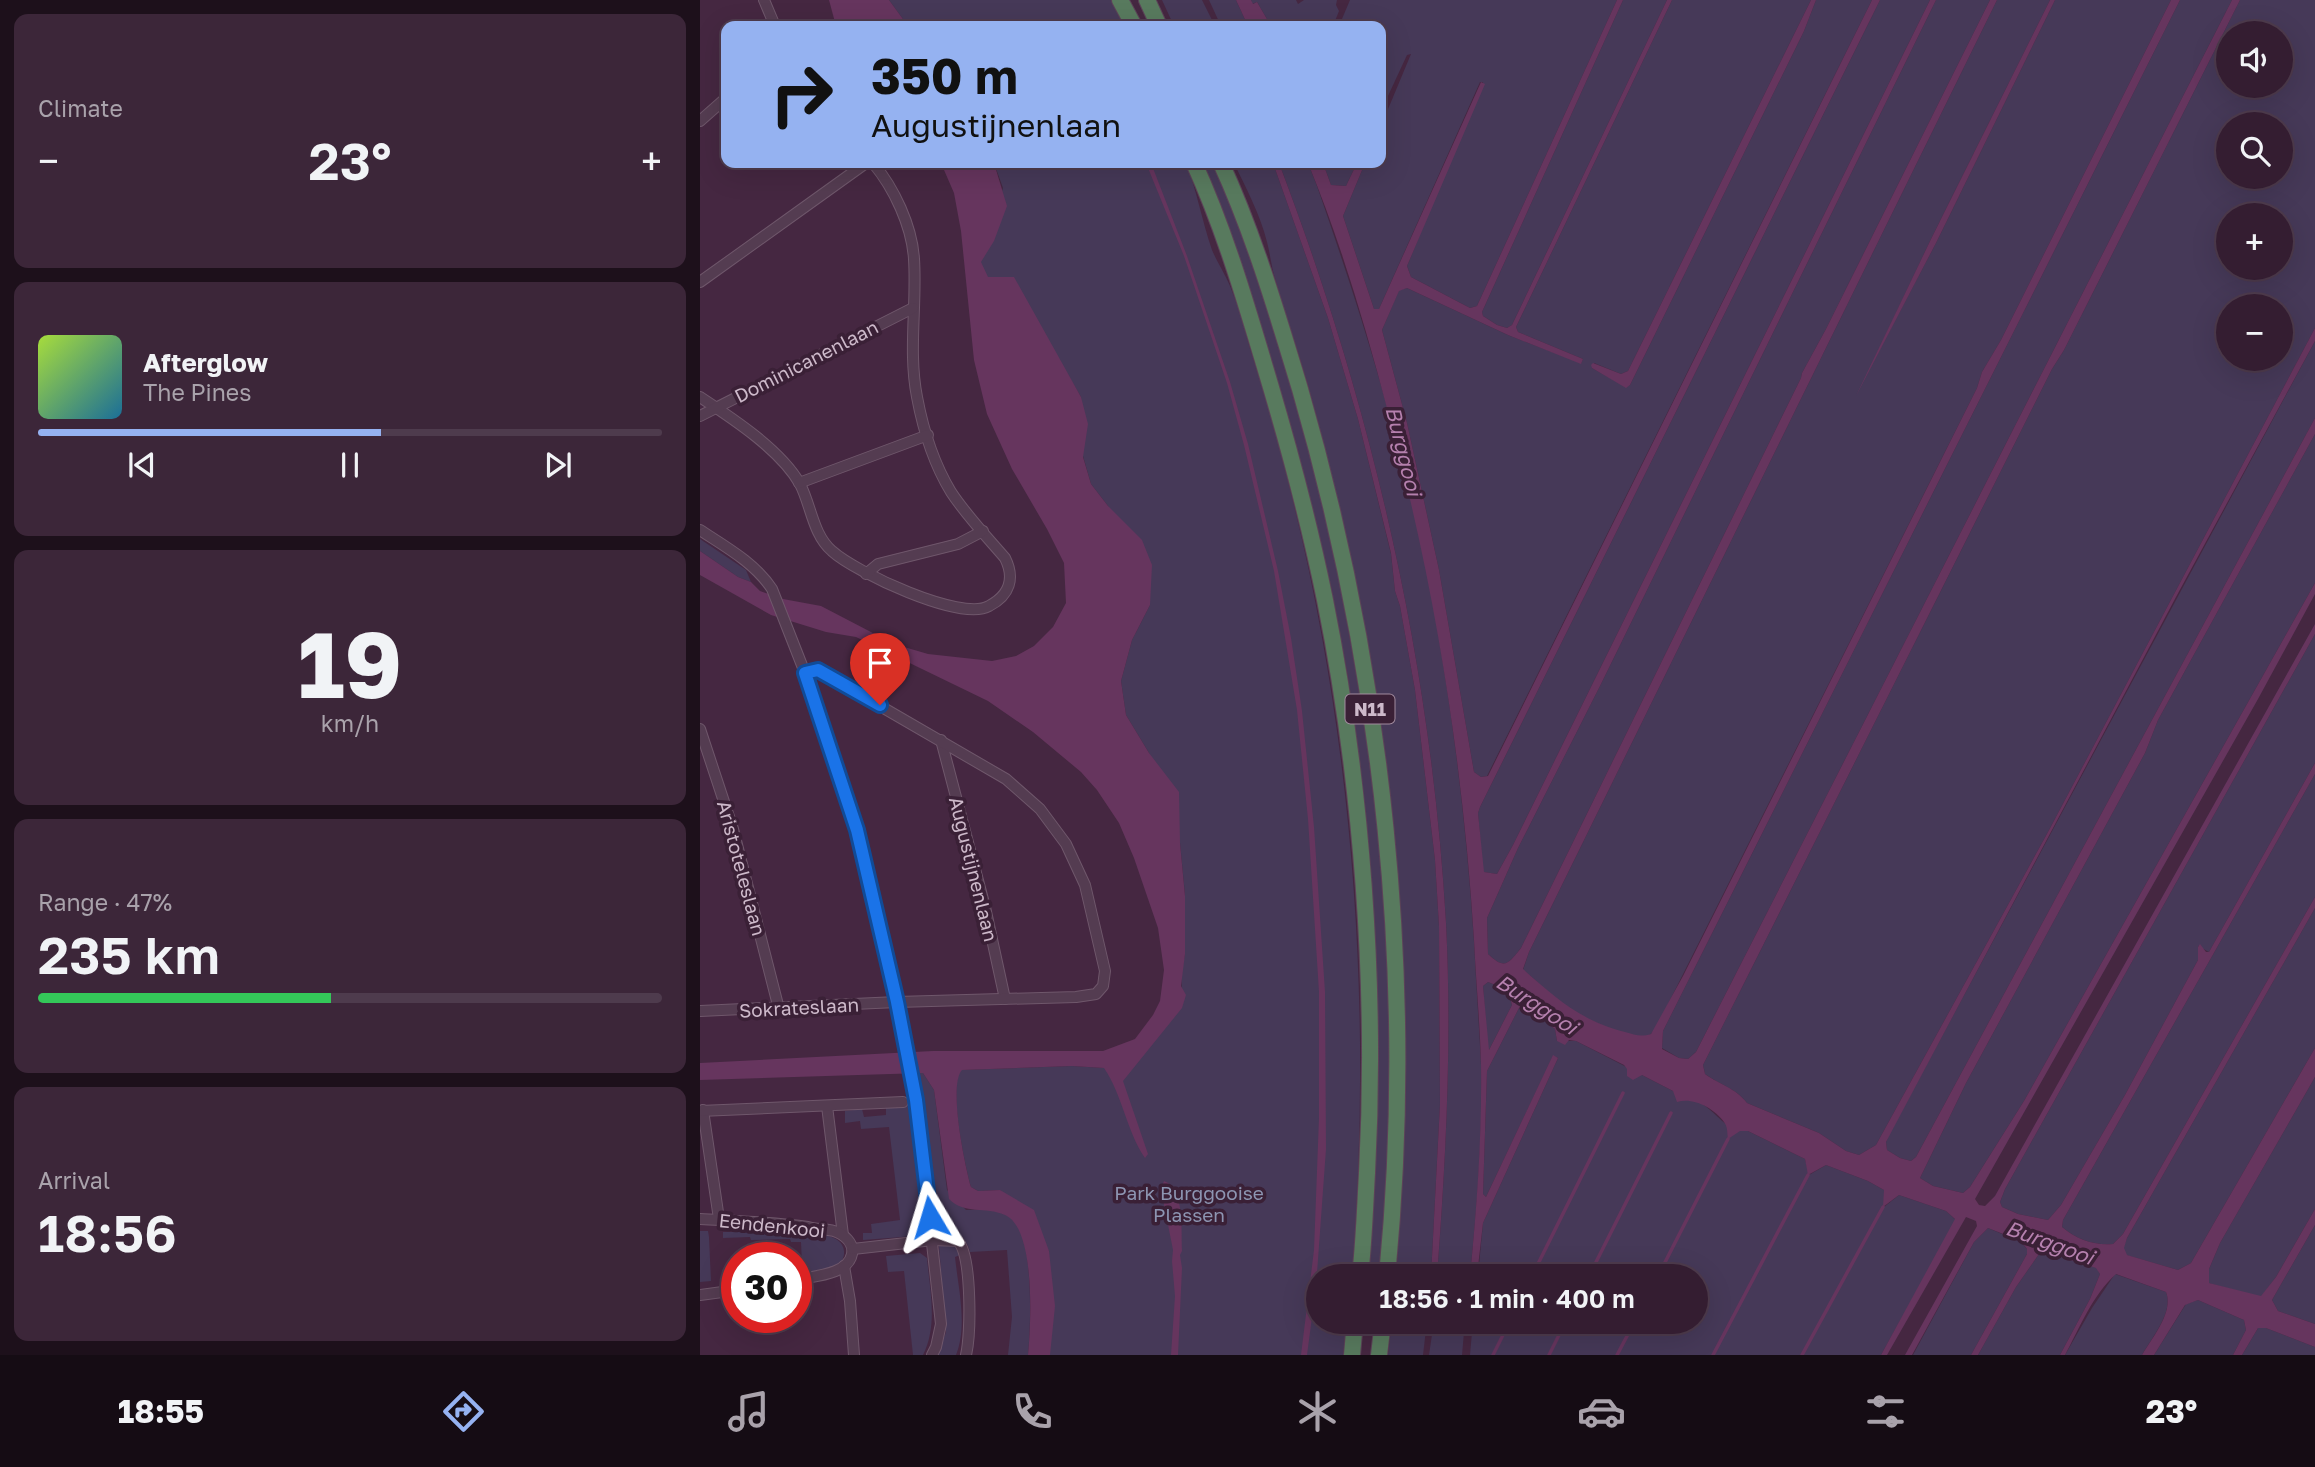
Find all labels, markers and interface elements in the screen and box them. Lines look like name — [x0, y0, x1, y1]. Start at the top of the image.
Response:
map controls — [2216, 21, 2293, 371]
button: sound — [2216, 21, 2293, 98]
text: 350 m — [871, 46, 1018, 105]
icon: right — [756, 49, 847, 140]
text: Climate — [38, 94, 123, 122]
text: Augustijnenlaan — [871, 106, 1121, 144]
button: search — [2216, 112, 2293, 189]
text: 23° — [309, 129, 391, 191]
text: − — [38, 138, 59, 183]
text: + — [641, 138, 662, 183]
button: + — [2216, 203, 2293, 280]
button: − — [2216, 294, 2293, 371]
street label: Dominicanenlaan — [730, 315, 882, 407]
text: Afterglow — [143, 347, 268, 378]
text: The Pines — [143, 378, 251, 406]
water label: Burggooi — [1380, 404, 1428, 501]
icon: previous — [123, 446, 161, 484]
icon: pause — [331, 446, 369, 484]
icon: next — [539, 446, 577, 484]
text: 19 — [298, 609, 402, 718]
pin — [850, 633, 910, 705]
icon: arrive — [861, 644, 899, 682]
road number: N11 — [1346, 694, 1394, 724]
text: km/h — [321, 709, 379, 737]
street label: Augustijnenlaan — [945, 794, 1003, 944]
street label: Aristoteleslaan — [713, 798, 771, 938]
text: Range · 47% — [38, 888, 172, 916]
text: 235 km — [38, 923, 220, 985]
water label: Burggooi — [1492, 968, 1584, 1041]
street label: Sokrateslaan — [738, 992, 860, 1022]
text: Arrival — [38, 1166, 110, 1194]
position arrow — [893, 1180, 967, 1254]
park label: Park Burggooise Plassen — [1114, 1181, 1264, 1226]
text: 18:56 — [38, 1201, 177, 1263]
street label: Eendenkooi — [718, 1208, 826, 1242]
water label: Burggooi — [2003, 1214, 2100, 1271]
speed limit sign: 30 — [721, 1242, 812, 1333]
text: 18:56 · 1 min · 400 m — [1379, 1283, 1635, 1314]
icon: directions — [439, 1387, 488, 1436]
icon: music — [724, 1387, 773, 1436]
icon: phone — [1008, 1387, 1057, 1436]
icon: climate — [1293, 1387, 1342, 1436]
icon: car — [1577, 1387, 1626, 1436]
icon: filters — [1861, 1387, 1910, 1436]
text: 18:55 — [118, 1392, 204, 1430]
text: 23° — [2146, 1392, 2197, 1430]

